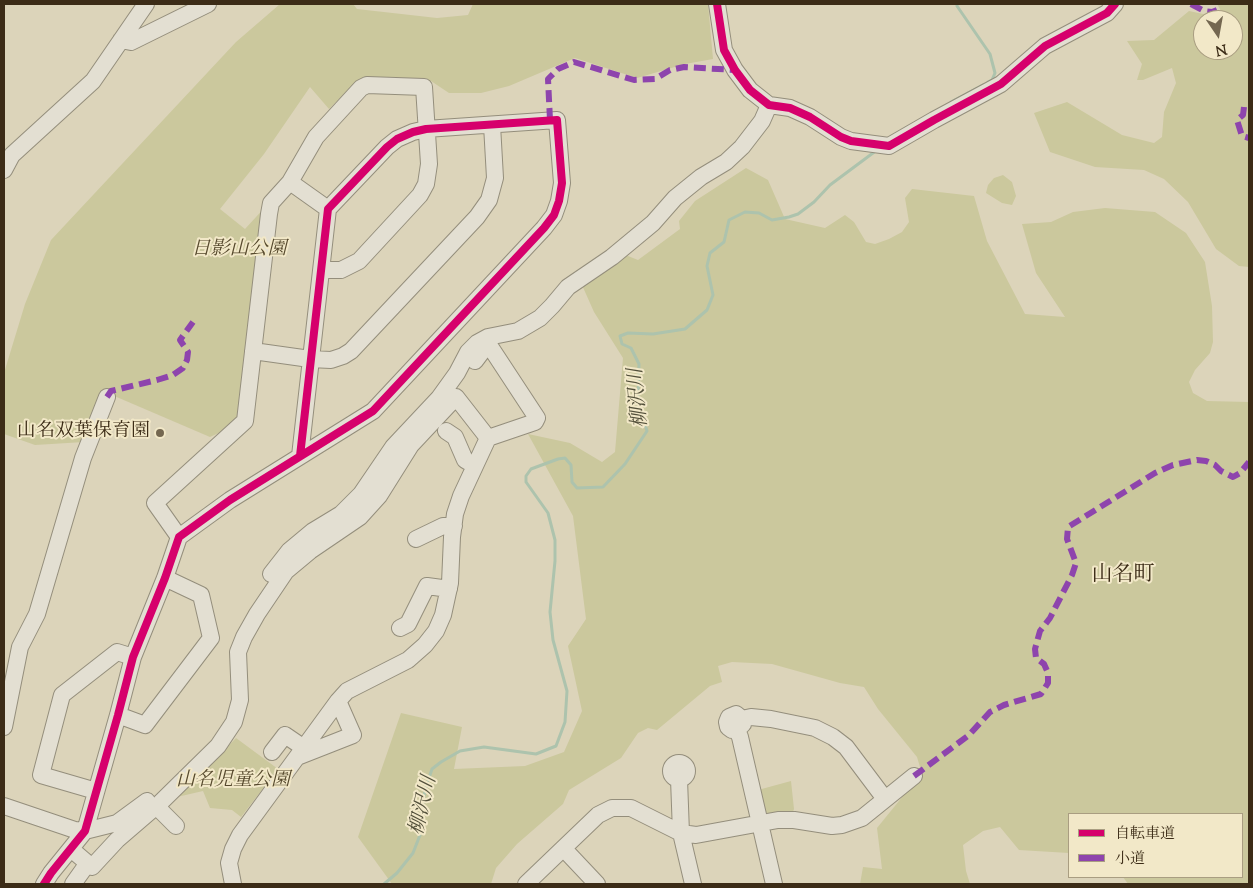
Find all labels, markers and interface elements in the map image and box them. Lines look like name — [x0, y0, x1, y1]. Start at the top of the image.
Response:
north arrow — [1193, 10, 1243, 60]
text: N — [1213, 38, 1228, 60]
park label: 日影山公園 — [192, 240, 286, 262]
water label: 柳沢川 — [625, 367, 655, 429]
place label: 山名双葉保育園 — [17, 422, 150, 444]
marker: 山名双葉保育園 — [154, 427, 166, 439]
district label: 山名町 — [1092, 563, 1154, 589]
park label: 山名児童公園 — [176, 771, 290, 793]
water label: 柳沢川 — [407, 774, 443, 838]
legend — [1068, 813, 1243, 878]
text: 自転車道 — [1115, 824, 1175, 845]
text: 小道 — [1115, 849, 1145, 870]

